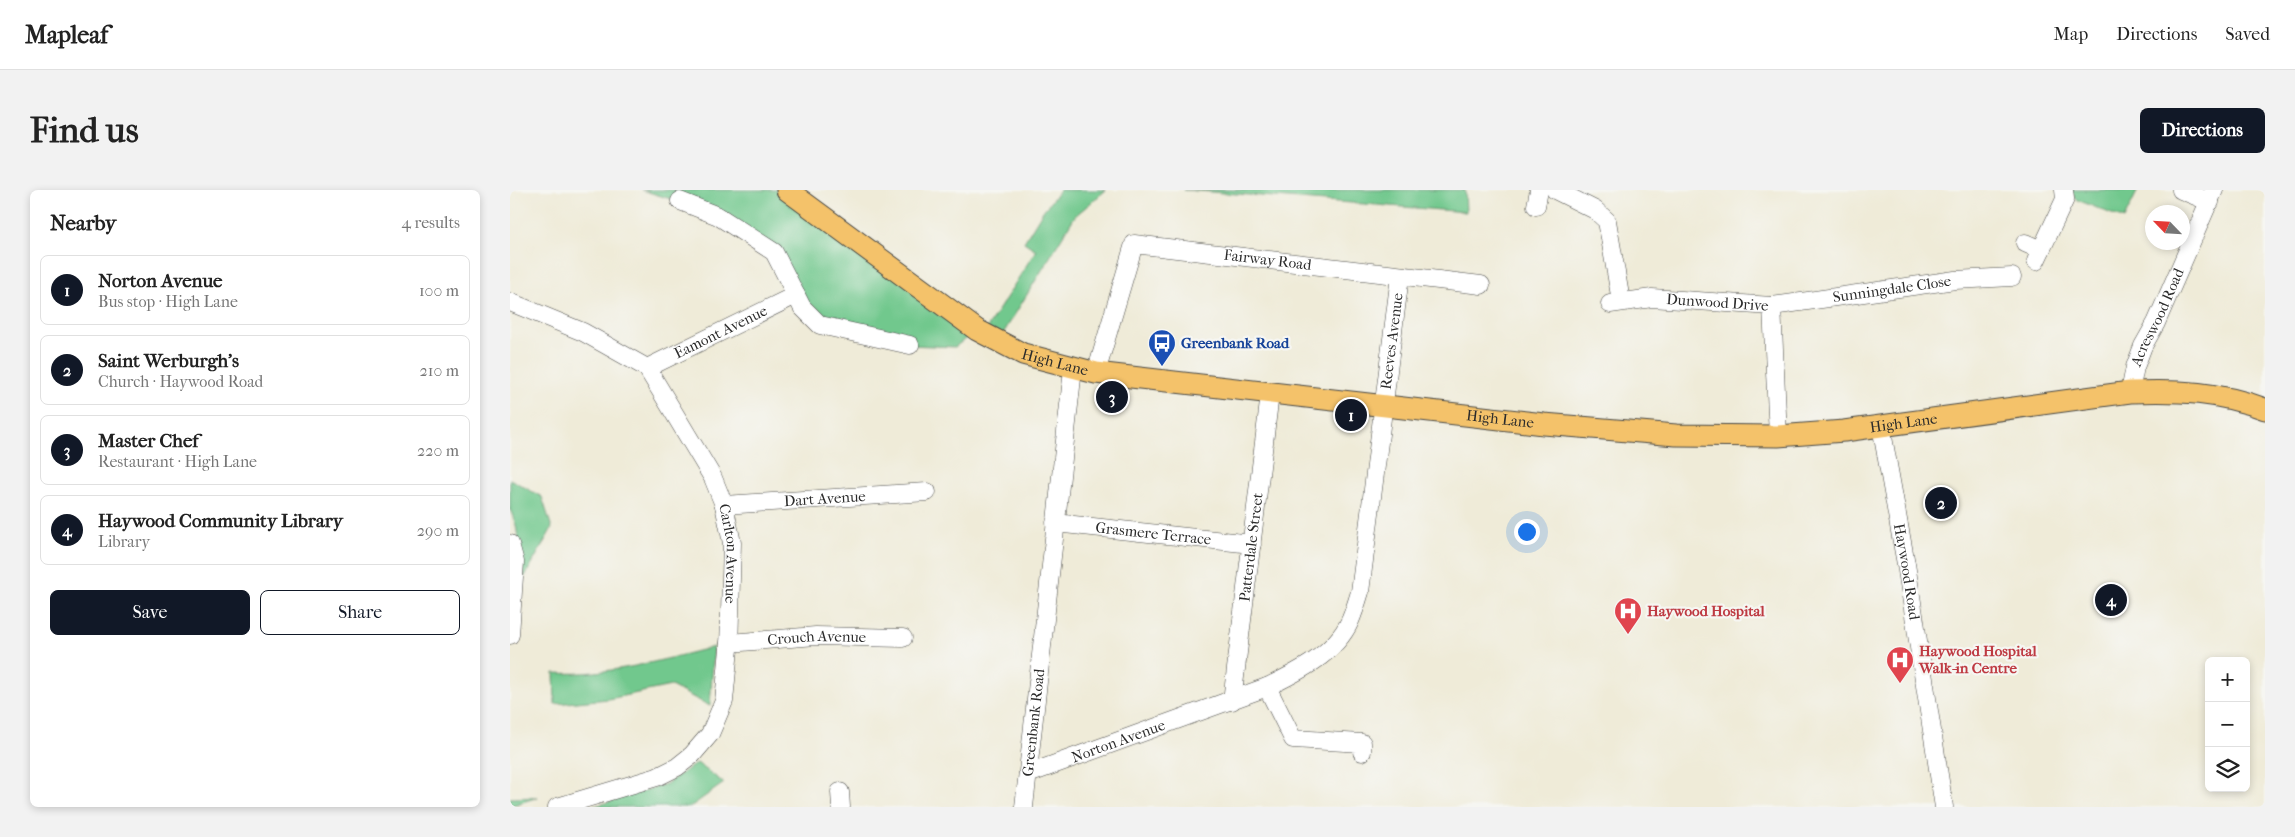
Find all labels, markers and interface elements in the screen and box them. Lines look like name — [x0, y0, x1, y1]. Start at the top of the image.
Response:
text: Mapleaf — [25, 21, 108, 49]
text: Map — [2054, 24, 2088, 45]
text: Directions — [2116, 24, 2197, 45]
text: Saved — [2225, 24, 2270, 45]
button: Directions — [2140, 108, 2265, 153]
text: Find us — [30, 110, 139, 151]
north arrow — [2145, 205, 2190, 250]
text: Nearby — [50, 211, 116, 235]
text: 4 results — [402, 213, 460, 232]
street label: Fairway Road — [1223, 246, 1313, 274]
street label: Acreswood Road — [2127, 265, 2188, 370]
text: Norton Avenue — [98, 270, 222, 292]
street label: Sunningdale Close — [1831, 272, 1953, 306]
text: 1 — [64, 281, 70, 300]
text: 100 m — [419, 281, 459, 300]
street label: Dunwood Drive — [1666, 290, 1770, 315]
street label: Reeves Avenue — [1377, 291, 1407, 391]
text: Bus stop · High Lane — [98, 292, 238, 311]
street label: Eamont Avenue — [671, 301, 771, 362]
bus stop icon: Greenbank Road — [1147, 328, 1177, 367]
place label: Greenbank Road — [1181, 334, 1290, 352]
street label: High Lane — [1020, 345, 1091, 380]
text: Saint Werburgh's — [98, 350, 239, 372]
text: 2 — [63, 361, 71, 380]
text: 210 m — [420, 361, 459, 380]
text: Church · Haywood Road — [98, 372, 263, 391]
pin: 3 — [1096, 378, 1128, 416]
pin: 1 — [1335, 396, 1367, 434]
street label: High Lane — [1465, 406, 1535, 432]
street label: High Lane — [1869, 409, 1939, 436]
text: Master Chef — [98, 430, 199, 452]
text: 3 — [64, 441, 70, 460]
text: 220 m — [417, 441, 459, 460]
text: Restaurant · High Lane — [98, 452, 257, 471]
pin: 2 — [1925, 484, 1957, 522]
street label: Dart Avenue — [783, 487, 867, 510]
street label: Patterdale Street — [1235, 491, 1267, 603]
street label: Carlton Avenue — [715, 502, 741, 605]
text: Haywood Community Library — [98, 510, 343, 532]
street label: Grasmere Terrace — [1095, 518, 1213, 549]
your location — [1514, 519, 1540, 545]
text: 4 — [62, 521, 72, 540]
text: 290 m — [417, 521, 459, 540]
street label: Haywood Road — [1890, 522, 1924, 622]
text: Library — [98, 532, 150, 551]
pin: 4 — [2095, 581, 2127, 619]
button: Save — [50, 590, 250, 635]
button: Share — [260, 590, 460, 635]
hospital icon: Haywood Hospital — [1613, 596, 1643, 635]
place label: Haywood Hospital — [1647, 602, 1766, 620]
street label: Crouch Avenue — [767, 627, 867, 649]
place label: Haywood Hospital Walk-in Centre — [1918, 642, 2038, 677]
hospital icon: Haywood Hospital Walk-in Centre — [1885, 645, 1915, 684]
map controls — [2205, 657, 2250, 792]
button: + — [2205, 657, 2250, 702]
street label: Greenbank Road — [1018, 667, 1049, 777]
button: − — [2205, 702, 2250, 747]
street label: Norton Avenue — [1069, 716, 1168, 766]
button: layers — [2205, 747, 2250, 792]

